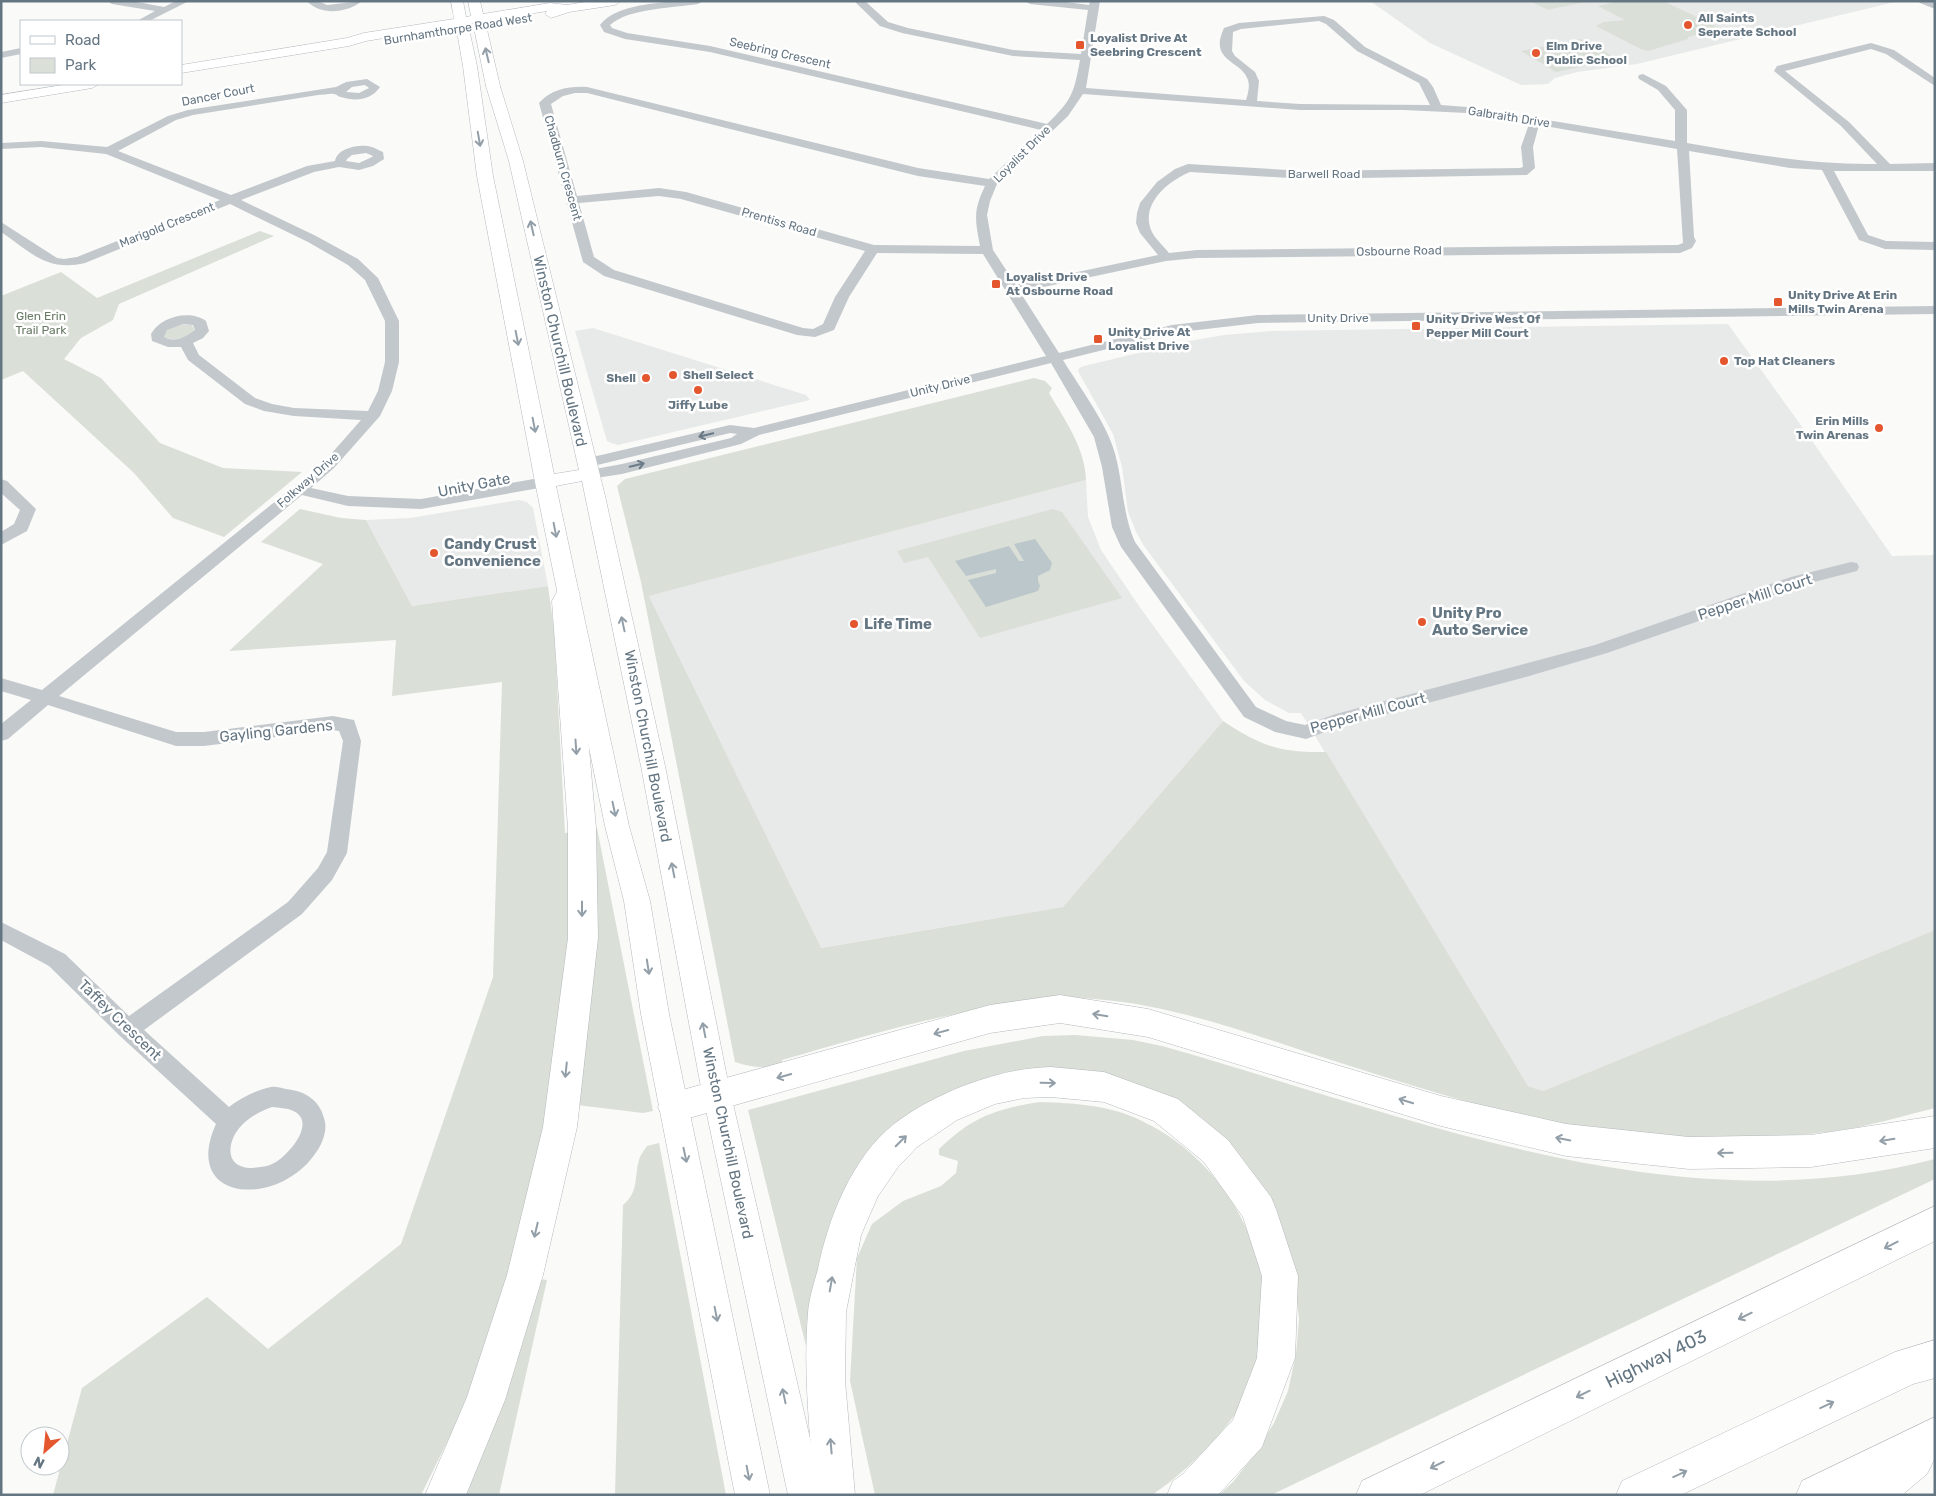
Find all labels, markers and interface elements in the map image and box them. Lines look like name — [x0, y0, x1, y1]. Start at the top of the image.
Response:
street label: Burnhamthorpe Road West — [383, 10, 533, 48]
place label: All Saints Seperate School — [1698, 11, 1796, 39]
marker: All Saints Seperate School — [1682, 19, 1694, 31]
legend — [20, 20, 182, 85]
text: Road — [65, 31, 101, 49]
place label: Loyalist Drive At Seebring Crescent — [1090, 31, 1202, 59]
street label: Seebring Crescent — [728, 35, 832, 72]
marker: Loyalist Drive At Seebring Crescent — [1074, 39, 1086, 51]
place label: Elm Drive Public School — [1546, 39, 1627, 67]
marker: Elm Drive Public School — [1530, 47, 1542, 59]
one-way arrow — [482, 48, 491, 64]
text: Park — [65, 56, 96, 74]
street label: Dancer Court — [180, 81, 256, 109]
street label: Galbraith Drive — [1467, 104, 1551, 130]
street label: Chadburn Crescent — [541, 114, 585, 222]
street label: Loyalist Drive — [991, 122, 1054, 185]
one-way arrow — [474, 130, 484, 146]
street label: Barwell Road — [1288, 167, 1360, 181]
street label: Marigold Crescent — [117, 199, 217, 250]
street label: Prentiss Road — [740, 205, 818, 239]
one-way arrow — [527, 220, 536, 236]
street label: Osbourne Road — [1356, 243, 1442, 259]
street label: Winston Churchill Boulevard — [529, 254, 591, 448]
place label: Loyalist Drive At Osbourne Road — [1006, 270, 1113, 298]
marker: Loyalist Drive At Osbourne Road — [990, 278, 1002, 290]
place label: Unity Drive At Erin Mills Twin Arena — [1788, 288, 1898, 316]
marker: Unity Drive At Erin Mills Twin Arena — [1772, 296, 1784, 308]
park label: Glen Erin Trail Park — [16, 309, 67, 337]
street label: Unity Drive — [1307, 311, 1369, 325]
place label: Unity Drive West Of Pepper Mill Court — [1426, 312, 1541, 340]
marker: Unity Drive West Of Pepper Mill Court — [1410, 320, 1422, 332]
place label: Unity Drive At Loyalist Drive — [1108, 325, 1191, 353]
one-way arrow — [513, 330, 522, 346]
marker: Unity Drive At Loyalist Drive — [1092, 333, 1104, 345]
place label: Top Hat Cleaners — [1734, 354, 1835, 368]
marker: Top Hat Cleaners — [1718, 355, 1730, 367]
place label: Shell Select — [683, 368, 754, 382]
marker: Shell Select — [667, 369, 679, 381]
place label: Shell — [606, 371, 636, 385]
marker: Shell — [640, 372, 652, 384]
street label: Unity Drive — [909, 372, 972, 400]
marker: Jiffy Lube — [692, 384, 704, 396]
place label: Jiffy Lube — [668, 398, 728, 412]
place label: Erin Mills Twin Arenas — [1796, 414, 1869, 442]
one-way arrow — [530, 417, 539, 433]
marker: Erin Mills Twin Arenas — [1873, 422, 1885, 434]
one-way arrow — [699, 431, 715, 440]
street label: Folkway Drive — [274, 449, 342, 511]
one-way arrow — [628, 460, 644, 469]
street label: Unity Gate — [436, 469, 512, 501]
one-way arrow — [550, 521, 560, 537]
place label: Candy Crust Convenience — [444, 535, 541, 570]
marker: Candy Crust Convenience — [428, 547, 440, 559]
street label: Pepper Mill Court — [1696, 570, 1814, 624]
place label: Unity Pro Auto Service — [1432, 604, 1528, 639]
place label: Life Time — [864, 615, 932, 633]
marker: Unity Pro Auto Service — [1416, 616, 1428, 628]
one-way arrow — [618, 617, 627, 633]
marker: Life Time — [848, 618, 860, 630]
street label: Winston Churchill Boulevard — [621, 648, 675, 844]
street label: Pepper Mill Court — [1308, 689, 1428, 737]
street label: Gayling Gardens — [219, 716, 334, 746]
one-way arrow — [571, 738, 581, 754]
one-way arrow — [609, 800, 619, 816]
one-way arrow — [668, 863, 677, 879]
one-way arrow — [577, 900, 587, 917]
one-way arrow — [643, 959, 653, 975]
street label: Taffey Crescent — [75, 976, 165, 1064]
one-way arrow — [1093, 1010, 1109, 1020]
one-way arrow — [699, 1022, 708, 1038]
one-way arrow — [933, 1028, 949, 1038]
street label: Winston Churchill Boulevard — [699, 1045, 757, 1241]
one-way arrow — [561, 1062, 571, 1078]
one-way arrow — [777, 1072, 793, 1081]
one-way arrow — [1040, 1078, 1056, 1088]
one-way arrow — [1398, 1095, 1414, 1105]
one-way arrow — [1556, 1134, 1572, 1144]
one-way arrow — [895, 1135, 907, 1147]
one-way arrow — [1879, 1135, 1895, 1145]
one-way arrow — [680, 1146, 690, 1162]
one-way arrow — [1717, 1148, 1734, 1158]
one-way arrow — [531, 1221, 540, 1237]
one-way arrow — [1884, 1241, 1899, 1250]
one-way arrow — [827, 1277, 837, 1293]
one-way arrow — [712, 1305, 722, 1321]
one-way arrow — [1738, 1312, 1753, 1321]
street label: Highway 403 — [1602, 1325, 1710, 1393]
one-way arrow — [779, 1388, 788, 1404]
one-way arrow — [1576, 1390, 1591, 1400]
one-way arrow — [1819, 1400, 1834, 1409]
north arrow — [20, 1426, 70, 1476]
one-way arrow — [826, 1438, 835, 1454]
text: N — [31, 1452, 48, 1472]
one-way arrow — [1430, 1461, 1445, 1471]
one-way arrow — [744, 1465, 754, 1481]
one-way arrow — [1672, 1469, 1687, 1478]

